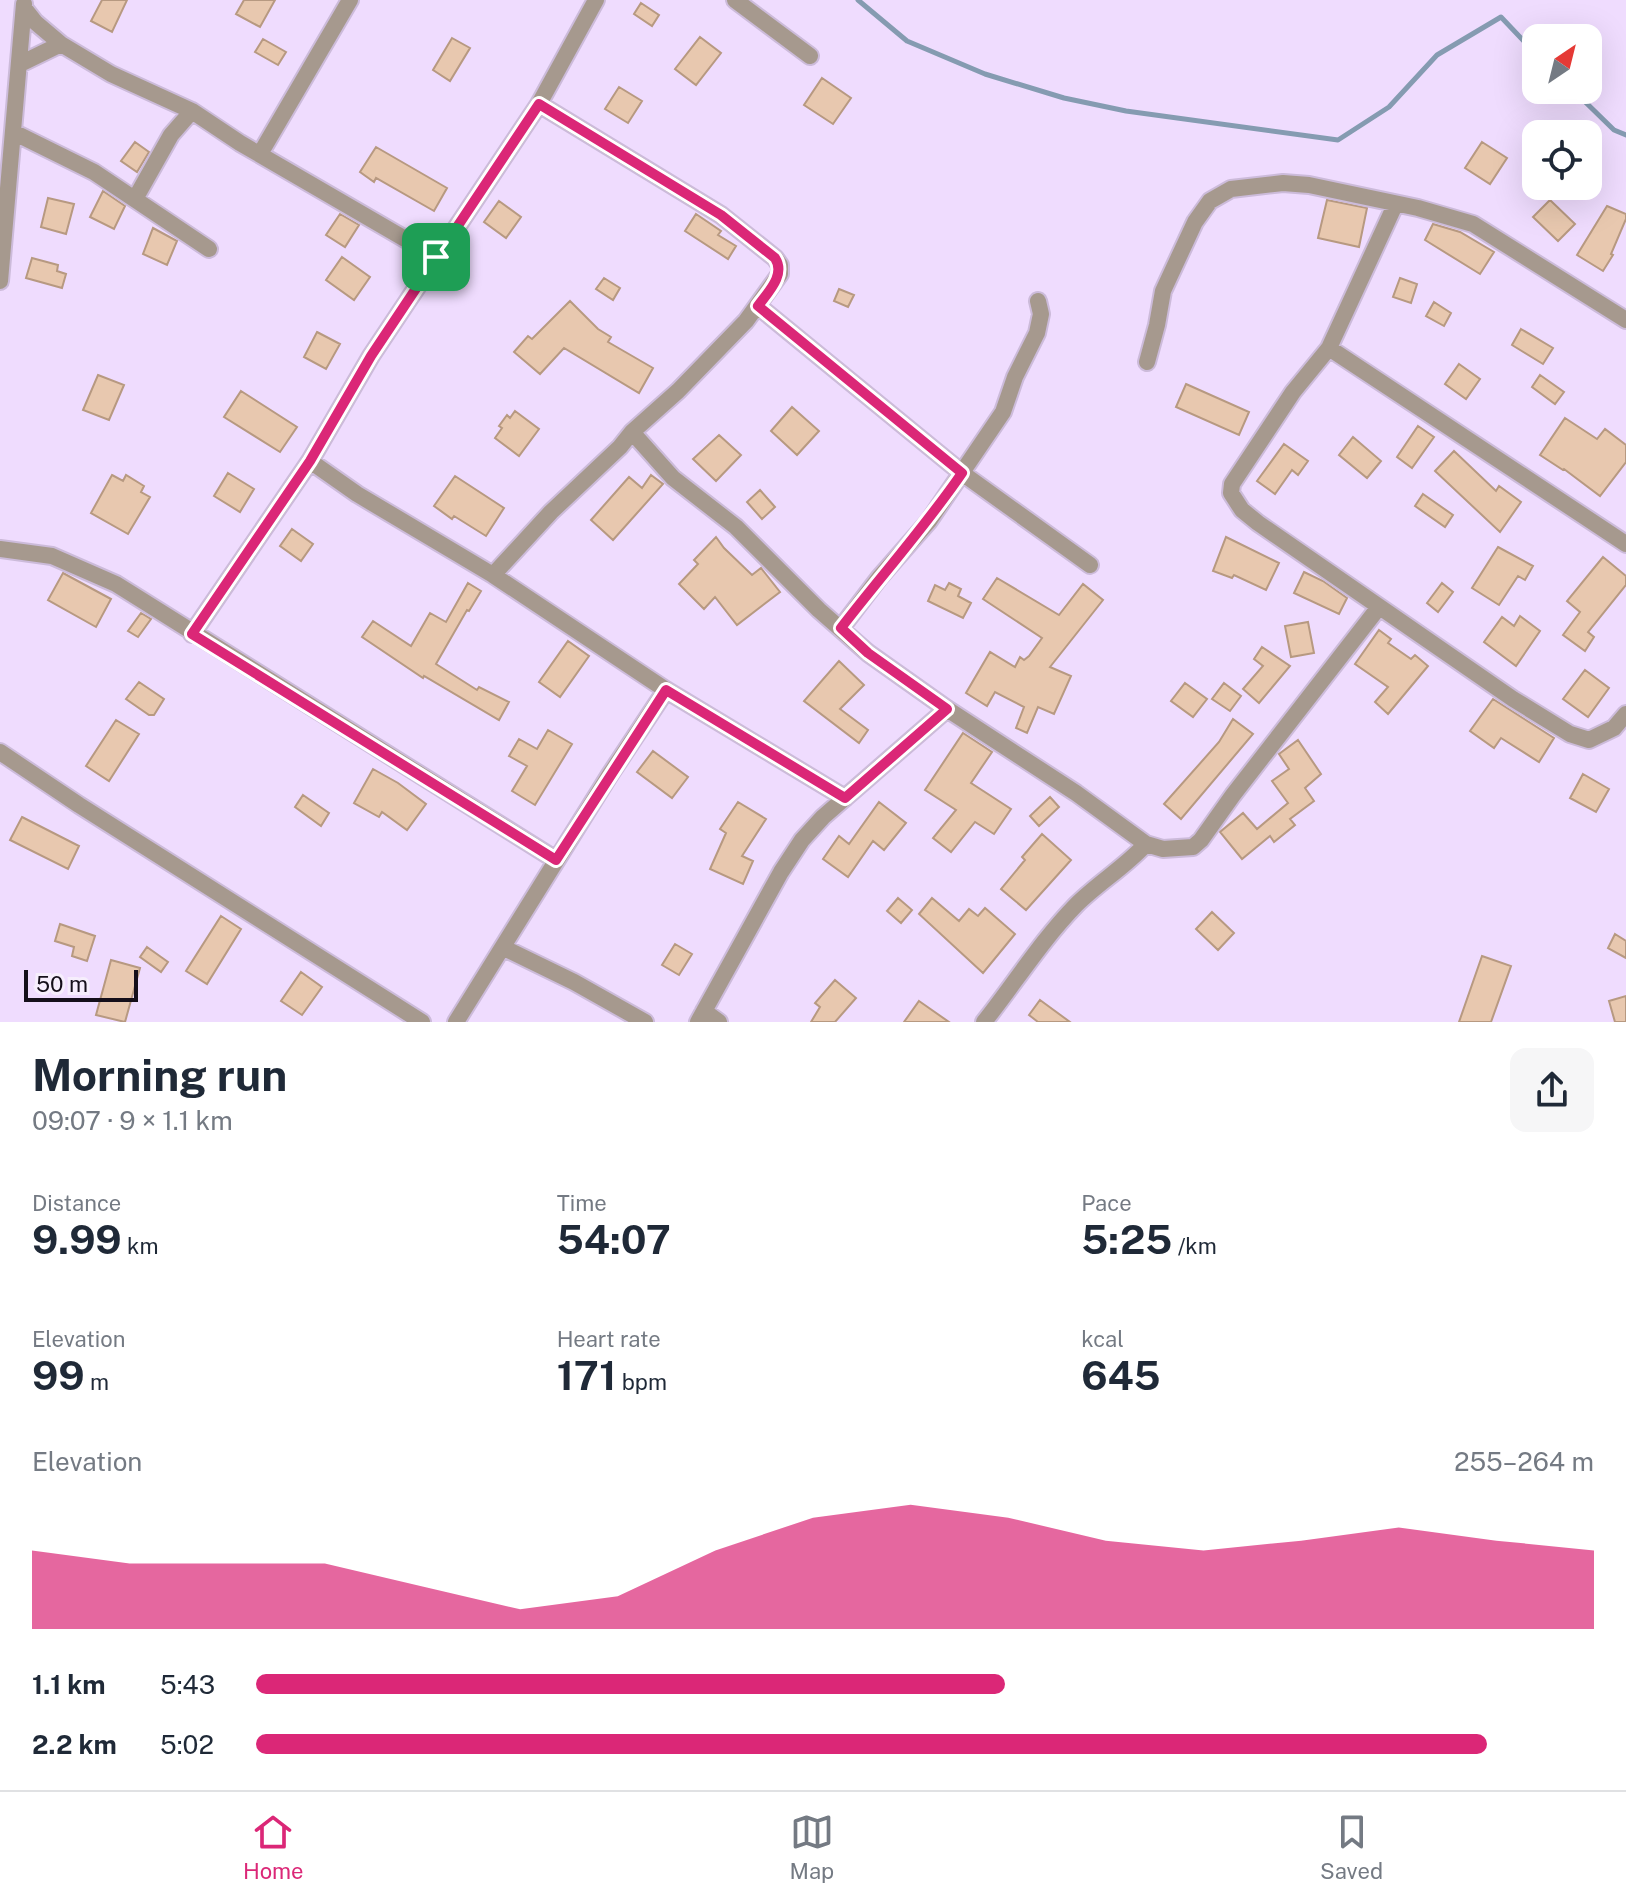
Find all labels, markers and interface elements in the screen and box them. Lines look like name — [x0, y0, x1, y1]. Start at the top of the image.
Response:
north arrow — [1522, 24, 1602, 104]
map controls — [1522, 24, 1602, 200]
button: locate — [1522, 120, 1602, 200]
pin — [402, 223, 470, 291]
icon: arrive — [414, 235, 458, 279]
scale bar — [24, 966, 138, 1002]
text: 50 m — [36, 971, 88, 997]
button: share — [1510, 1048, 1594, 1132]
text: Morning run — [32, 1049, 287, 1101]
text: 09:07 · 9 × 1.1 km — [32, 1105, 233, 1136]
text: Distance — [32, 1190, 121, 1216]
text: Time — [557, 1190, 607, 1216]
text: Pace — [1081, 1190, 1132, 1216]
text: 9.99 — [32, 1216, 122, 1263]
text: 54:07 — [557, 1216, 671, 1263]
text: 5:25 — [1081, 1216, 1172, 1263]
text: km — [122, 1233, 158, 1259]
text: /km — [1172, 1233, 1217, 1259]
text: Elevation — [32, 1326, 125, 1352]
text: Heart rate — [557, 1326, 661, 1352]
text: kcal — [1081, 1326, 1124, 1352]
text: 99 — [32, 1352, 85, 1399]
text: 171 — [557, 1352, 616, 1399]
text: 645 — [1081, 1352, 1160, 1399]
text: m — [85, 1369, 109, 1395]
text: bpm — [616, 1369, 667, 1395]
text: Elevation — [32, 1446, 142, 1477]
text: 255–264 m — [1454, 1446, 1594, 1477]
text: 1.1 km — [32, 1669, 105, 1700]
text: 5:43 — [160, 1669, 215, 1700]
text: 2.2 km — [32, 1729, 117, 1760]
text: 5:02 — [160, 1729, 214, 1760]
tab: Home — [243, 1810, 304, 1884]
tab: Map — [790, 1810, 834, 1884]
tab: Saved — [1320, 1810, 1383, 1884]

